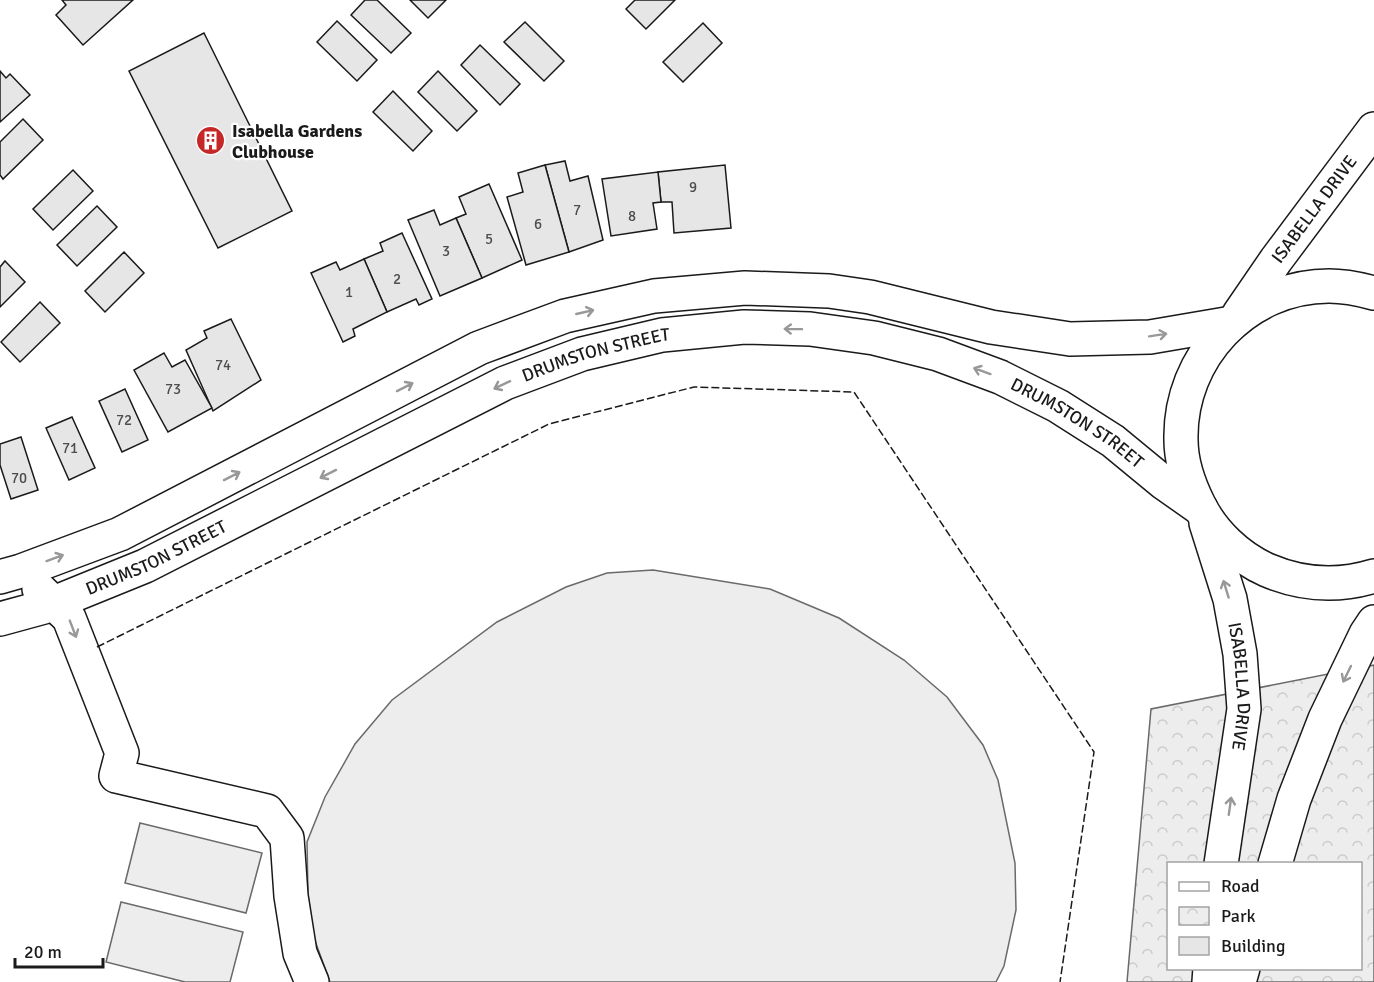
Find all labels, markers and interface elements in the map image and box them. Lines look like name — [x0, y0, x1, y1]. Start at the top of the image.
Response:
place label: Isabella Gardens Clubhouse — [232, 120, 362, 163]
building icon: Isabella Gardens Clubhouse — [195, 125, 227, 157]
street label: ISABELLA DRIVE — [1267, 151, 1362, 267]
house number: 9 — [689, 178, 697, 196]
house number: 7 — [573, 201, 581, 219]
house number: 8 — [628, 207, 636, 225]
house number: 6 — [534, 215, 542, 233]
house number: 5 — [485, 230, 493, 248]
house number: 3 — [442, 242, 450, 260]
house number: 2 — [393, 270, 401, 288]
house number: 1 — [345, 283, 353, 301]
one-way arrow — [575, 305, 594, 317]
street label: DRUMSTON STREET — [519, 323, 671, 387]
one-way arrow — [783, 323, 803, 334]
one-way arrow — [1148, 329, 1168, 340]
house number: 74 — [215, 356, 231, 374]
one-way arrow — [974, 364, 992, 375]
street label: DRUMSTON STREET — [1007, 373, 1148, 473]
house number: 73 — [165, 380, 181, 398]
one-way arrow — [493, 380, 511, 392]
one-way arrow — [396, 381, 414, 392]
house number: 72 — [116, 411, 132, 429]
house number: 71 — [62, 439, 78, 457]
one-way arrow — [319, 468, 337, 480]
house number: 70 — [11, 469, 27, 487]
one-way arrow — [223, 470, 241, 482]
street label: DRUMSTON STREET — [82, 515, 230, 600]
one-way arrow — [46, 552, 64, 563]
one-way arrow — [1220, 580, 1231, 599]
one-way arrow — [69, 619, 80, 638]
street label: ISABELLA DRIVE — [1223, 620, 1255, 752]
one-way arrow — [1340, 664, 1352, 682]
one-way arrow — [1224, 796, 1235, 816]
legend — [1167, 862, 1362, 970]
text: Road — [1221, 875, 1260, 897]
text: Park — [1221, 905, 1256, 927]
scale bar — [15, 931, 104, 969]
text: Building — [1221, 935, 1285, 957]
text: 20 m — [24, 941, 62, 963]

